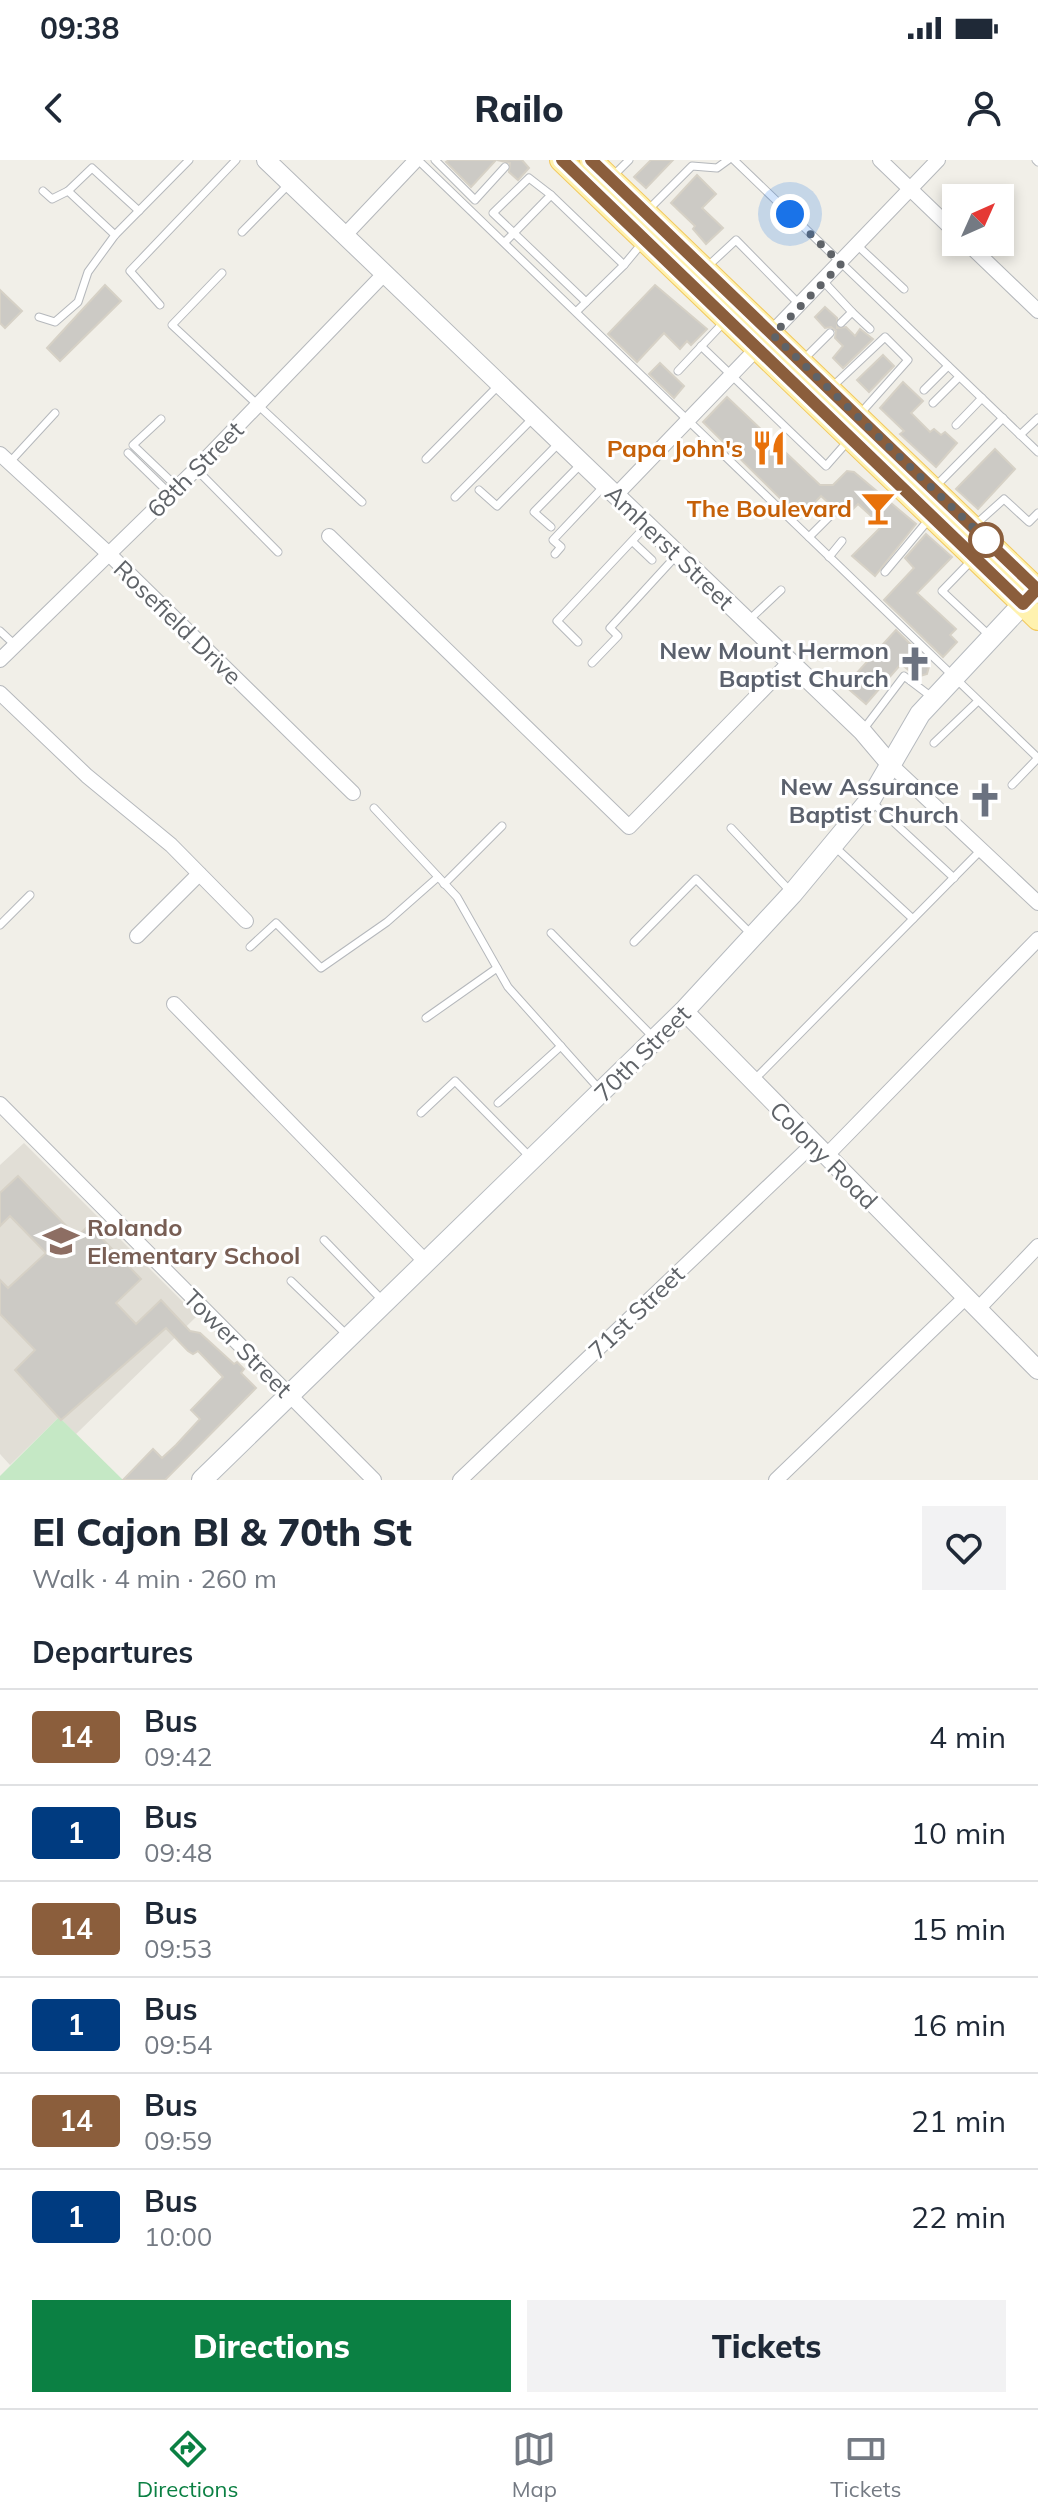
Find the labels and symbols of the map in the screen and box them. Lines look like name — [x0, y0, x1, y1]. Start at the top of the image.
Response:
north arrow — [942, 184, 1014, 256]
your location — [770, 194, 810, 234]
street label: 68th Street — [141, 415, 249, 523]
restaurant icon: Papa John's — [750, 429, 788, 467]
place label: Papa John's — [607, 433, 743, 463]
street label: Amherst Street — [599, 478, 741, 616]
bar icon: The Boulevard — [859, 489, 897, 527]
place label: The Boulevard — [687, 493, 852, 523]
unlabelled marker — [969, 523, 1003, 557]
street label: Rosefield Drive — [108, 553, 248, 691]
place label: New Mount Hermon Baptist Church — [659, 635, 889, 693]
church icon: New Mount Hermon Baptist Church — [896, 645, 934, 683]
place label: New Assurance Baptist Church — [780, 771, 959, 829]
church icon: New Assurance Baptist Church — [966, 781, 1004, 819]
street label: 70th Street — [588, 999, 696, 1107]
street label: Colony Road — [764, 1095, 884, 1215]
place label: Rolando Elementary School — [87, 1212, 300, 1270]
school or university icon: Rolando Elementary School — [42, 1222, 80, 1260]
street label: 71st Street — [582, 1259, 690, 1365]
street label: Tower Street — [177, 1282, 299, 1404]

